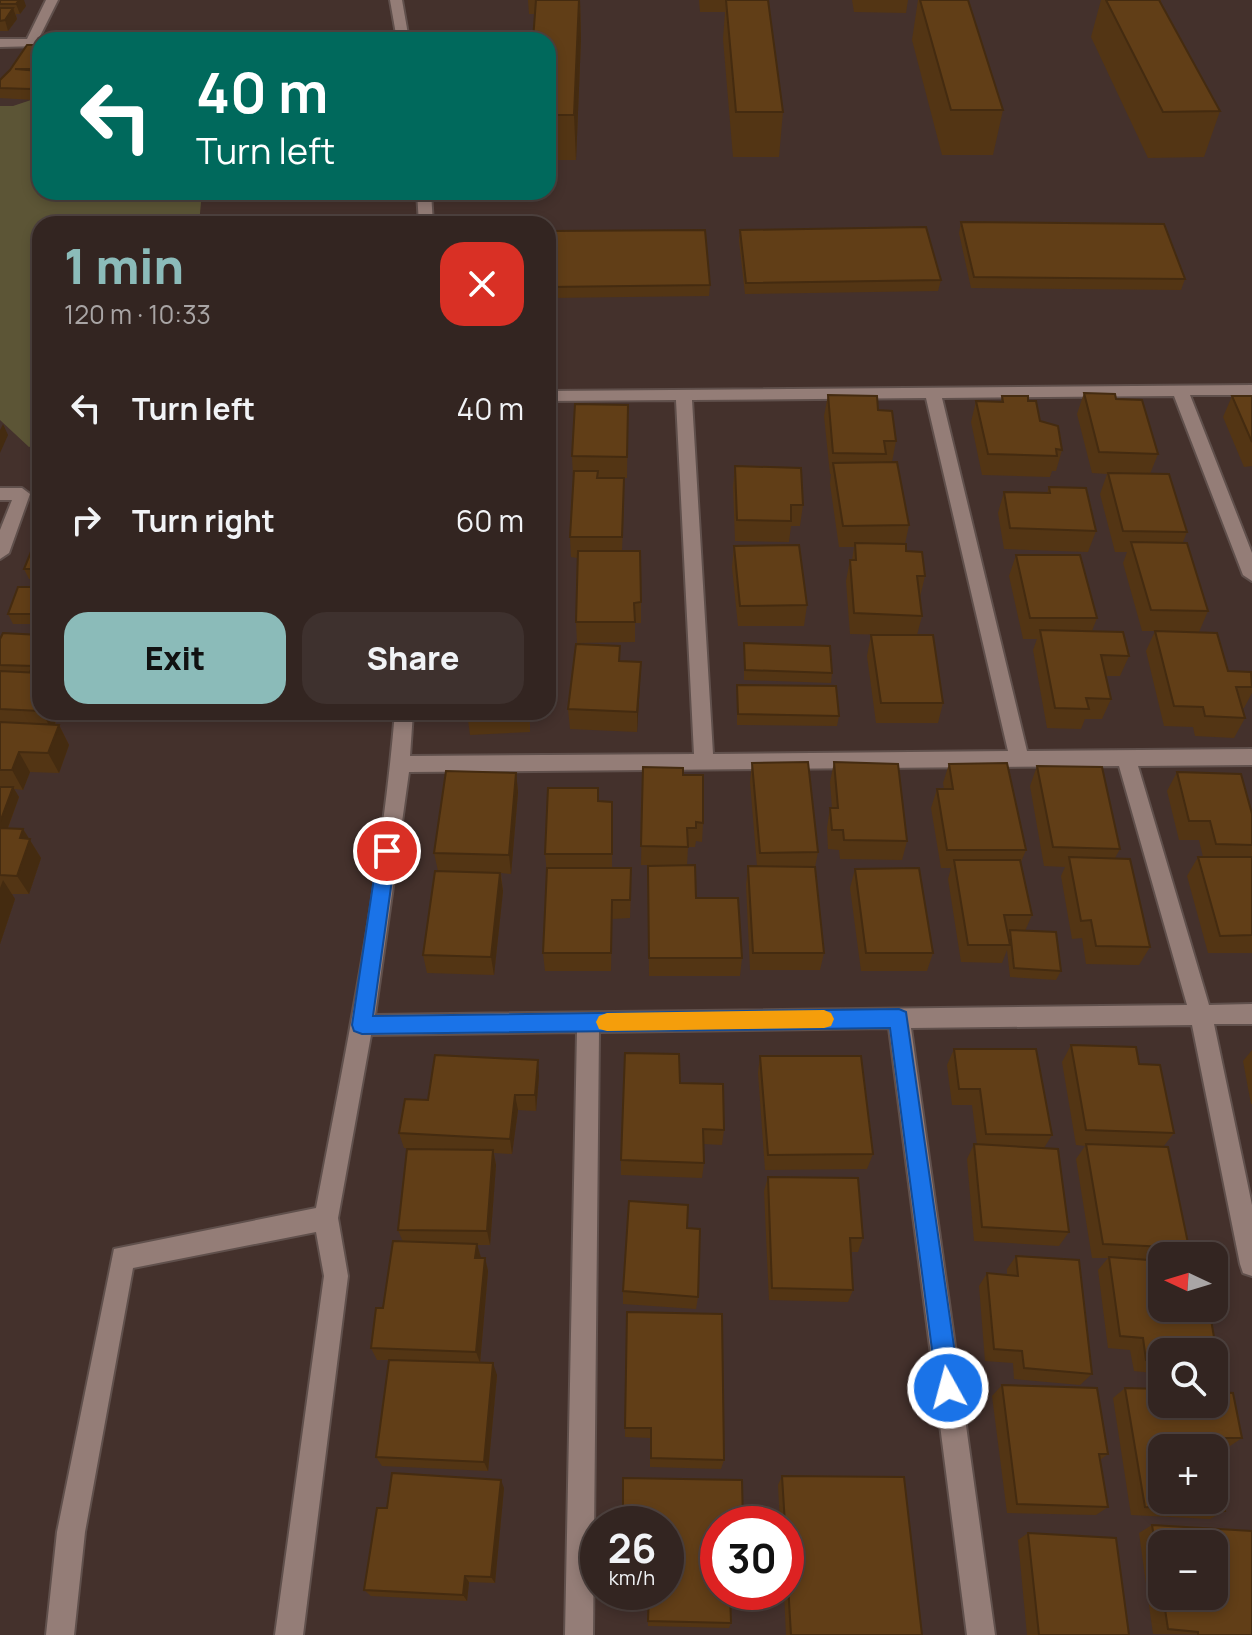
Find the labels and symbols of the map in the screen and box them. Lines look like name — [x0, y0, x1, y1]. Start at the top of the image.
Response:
pin — [353, 817, 421, 885]
north arrow — [1148, 1242, 1228, 1322]
position arrow — [906, 1346, 990, 1430]
speed limit sign: 30 — [700, 1506, 804, 1610]

